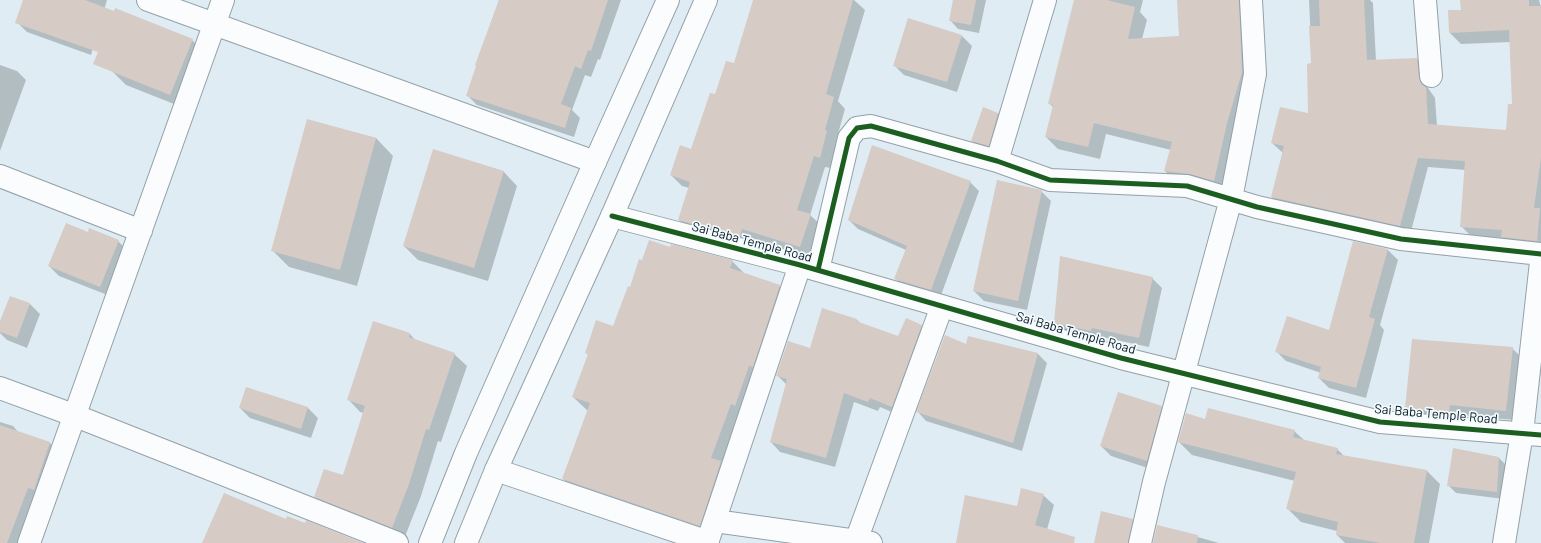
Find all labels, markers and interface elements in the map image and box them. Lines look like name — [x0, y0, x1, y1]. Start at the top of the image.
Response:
street label: Sai Baba Temple Road — [690, 218, 814, 266]
street label: Sai Baba Temple Road — [1014, 308, 1138, 358]
street label: Sai Baba Temple Road — [1374, 401, 1498, 427]

